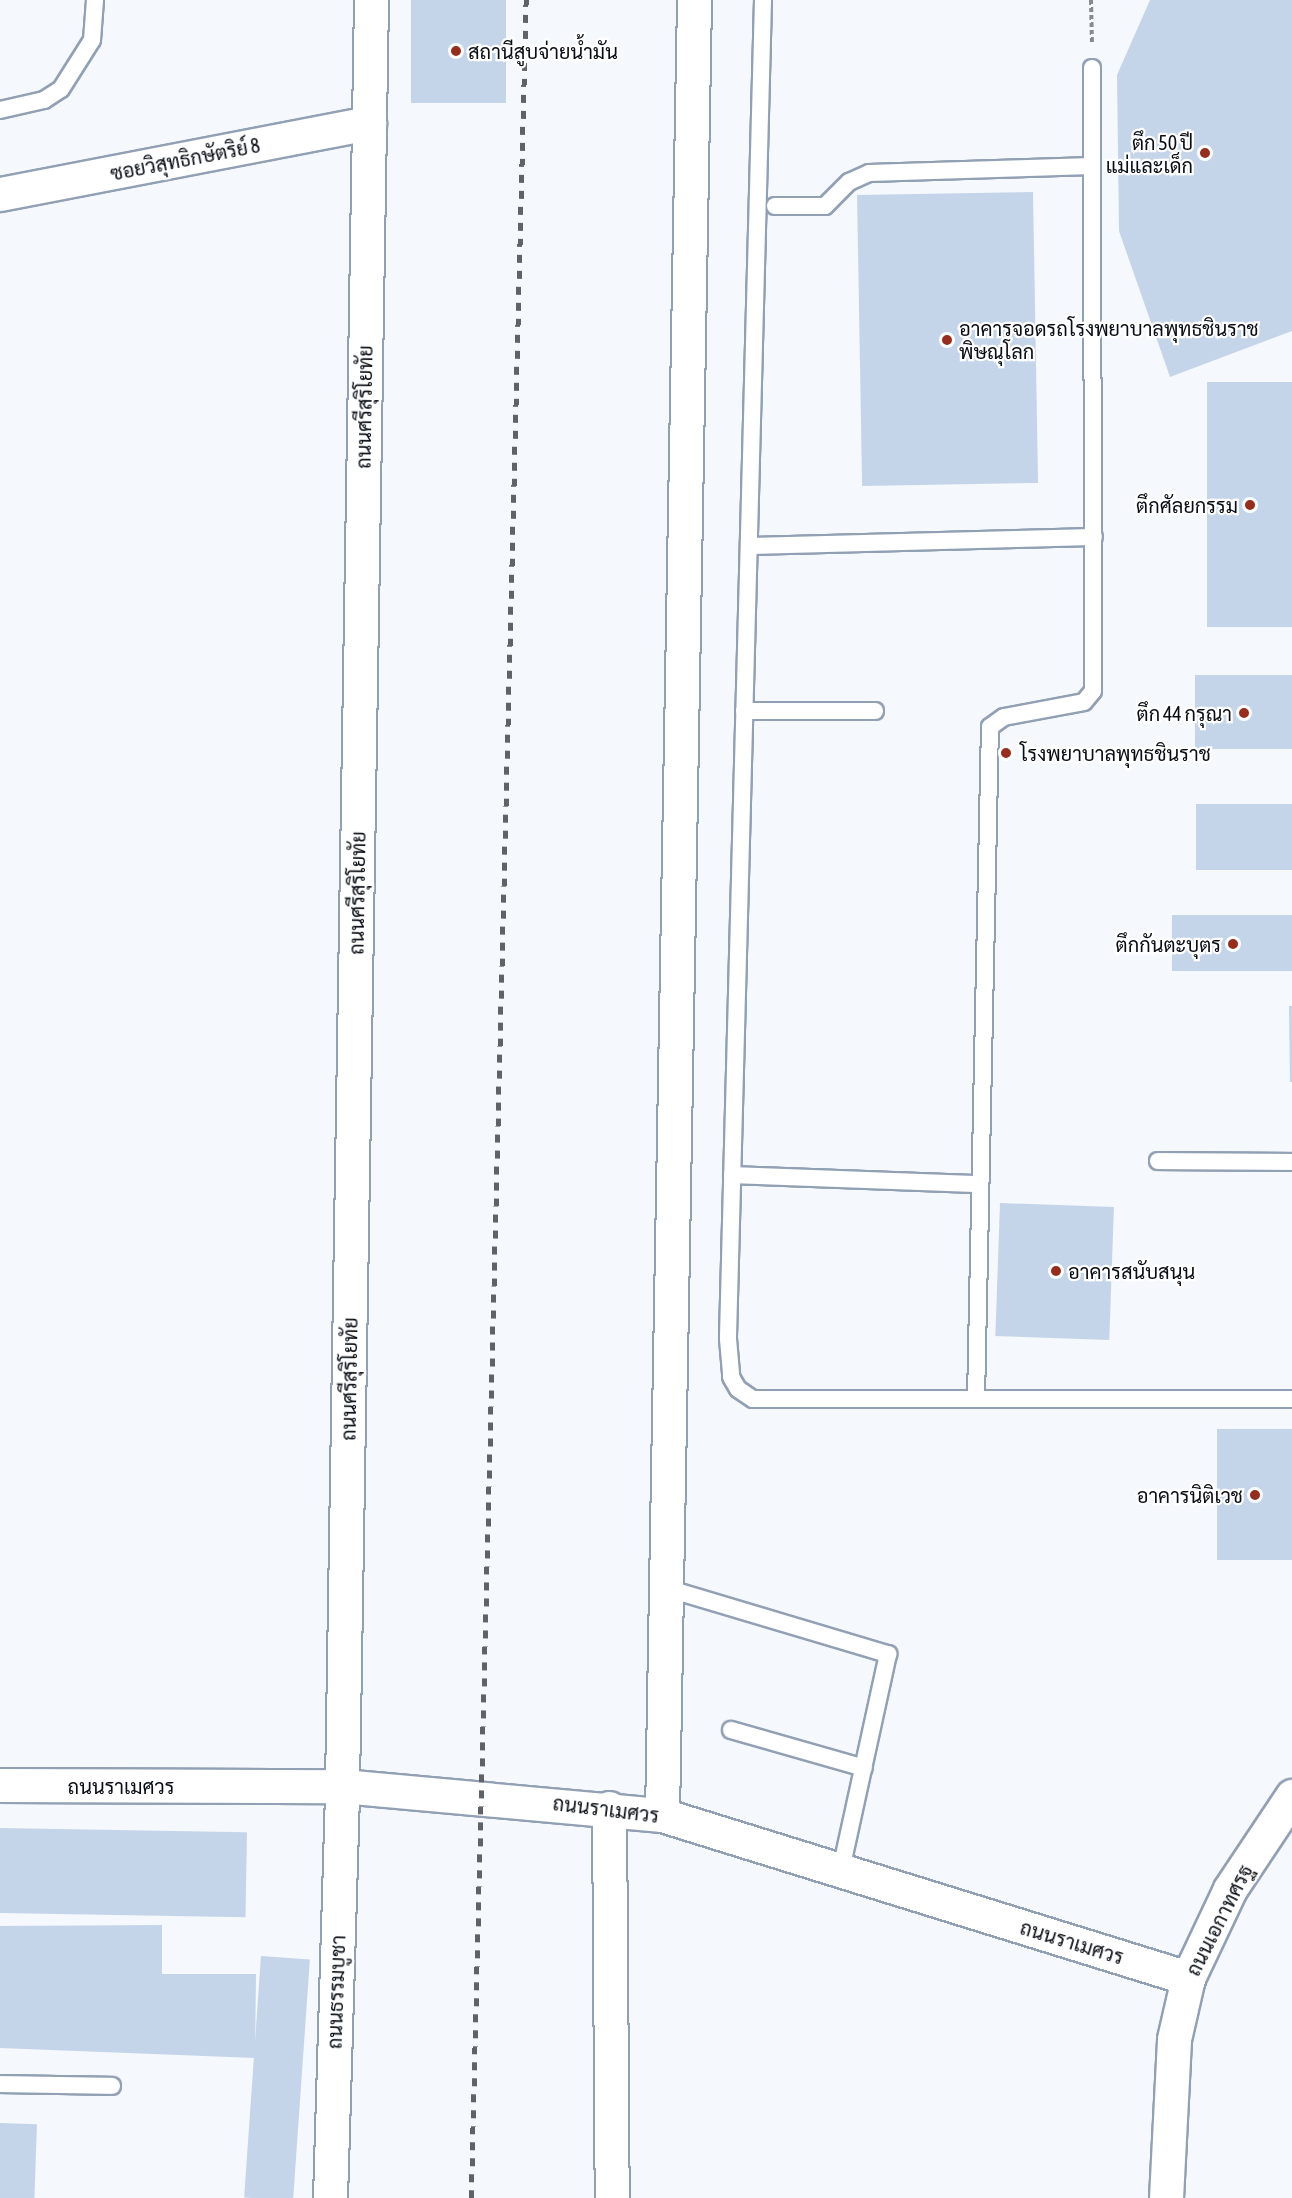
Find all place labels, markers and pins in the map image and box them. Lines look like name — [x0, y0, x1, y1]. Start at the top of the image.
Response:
place label: สถานีสูบจ่ายน้ำมัน — [468, 39, 618, 63]
marker: สถานีสูบจ่ายน้ำมัน — [449, 44, 463, 58]
place label: ตึก 50 ปี แม่และเด็ก — [1106, 130, 1193, 177]
marker: ตึก 50 ปี แม่และเด็ก — [1198, 146, 1212, 160]
place label: อาคารจอดรถโรงพยาบาลพุทธชินราช พิษณุโลก — [959, 316, 1259, 363]
marker: อาคารจอดรถโรงพยาบาลพุทธชินราช พิษณุโลก — [940, 333, 954, 347]
place label: ตึกศัลยกรรม — [1136, 493, 1238, 517]
marker: ตึกศัลยกรรม — [1243, 498, 1257, 512]
place label: ตึก 44 กรุณา — [1137, 701, 1232, 725]
marker: ตึก 44 กรุณา — [1237, 706, 1251, 720]
place label: โรงพยาบาลพุทธชินราช — [1020, 741, 1211, 765]
marker: โรงพยาบาลพุทธชินราช — [997, 744, 1015, 762]
place label: ตึกกันตะบุตร — [1116, 932, 1221, 956]
marker: ตึกกันตะบุตร — [1226, 937, 1240, 951]
place label: อาคารสนับสนุน — [1068, 1259, 1195, 1283]
marker: อาคารสนับสนุน — [1049, 1264, 1063, 1278]
place label: อาคารนิติเวช — [1137, 1483, 1243, 1507]
marker: อาคารนิติเวช — [1248, 1488, 1262, 1502]

